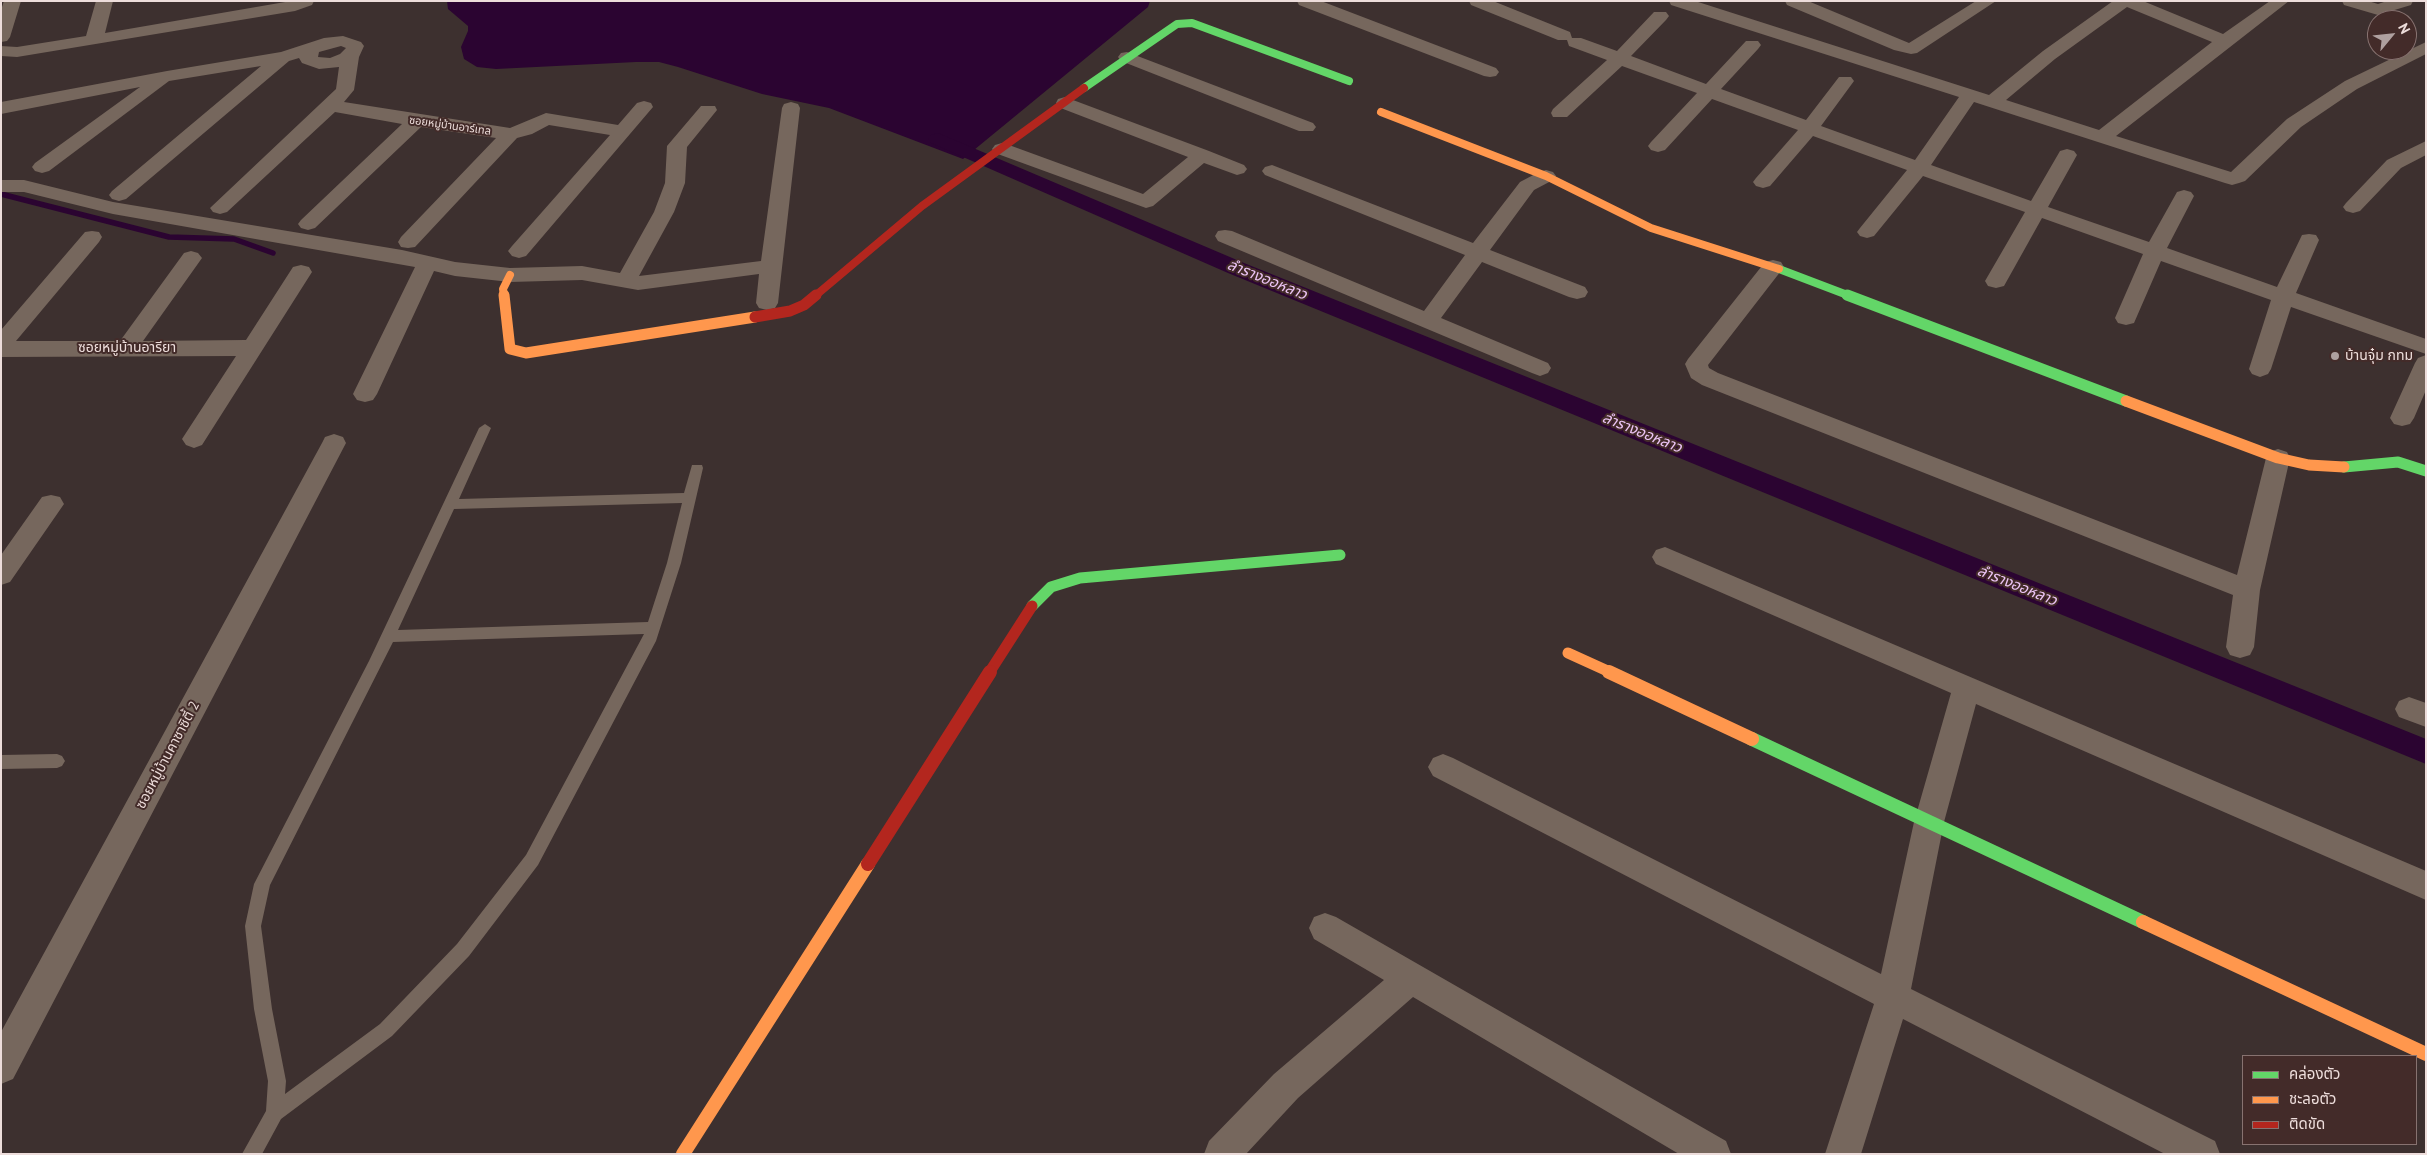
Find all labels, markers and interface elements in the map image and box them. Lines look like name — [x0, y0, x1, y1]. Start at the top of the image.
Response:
north arrow — [2367, 10, 2417, 60]
text: N — [2394, 20, 2414, 37]
street label: ซอยหมู่บ้านอาร์เทล — [408, 114, 492, 138]
water label: ลำรางออหลาว — [1225, 256, 1309, 304]
street label: ซอยหมู่บ้านอารียา — [78, 340, 176, 356]
place label: บ้านจุ๋ม กทม — [2345, 348, 2413, 364]
marker: บ้านจุ๋ม กทม — [2329, 350, 2341, 362]
water label: ลำรางออหลาว — [1600, 409, 1684, 457]
water label: ลำรางออหลาว — [1975, 562, 2059, 610]
street label: ซอยหมู่บ้านคาซาซิตี้ 2 — [133, 698, 203, 812]
legend — [2242, 1055, 2417, 1145]
text: คล่องตัว — [2289, 1064, 2340, 1083]
text: ชะลอตัว — [2289, 1089, 2336, 1108]
text: ติดขัด — [2289, 1114, 2325, 1133]

